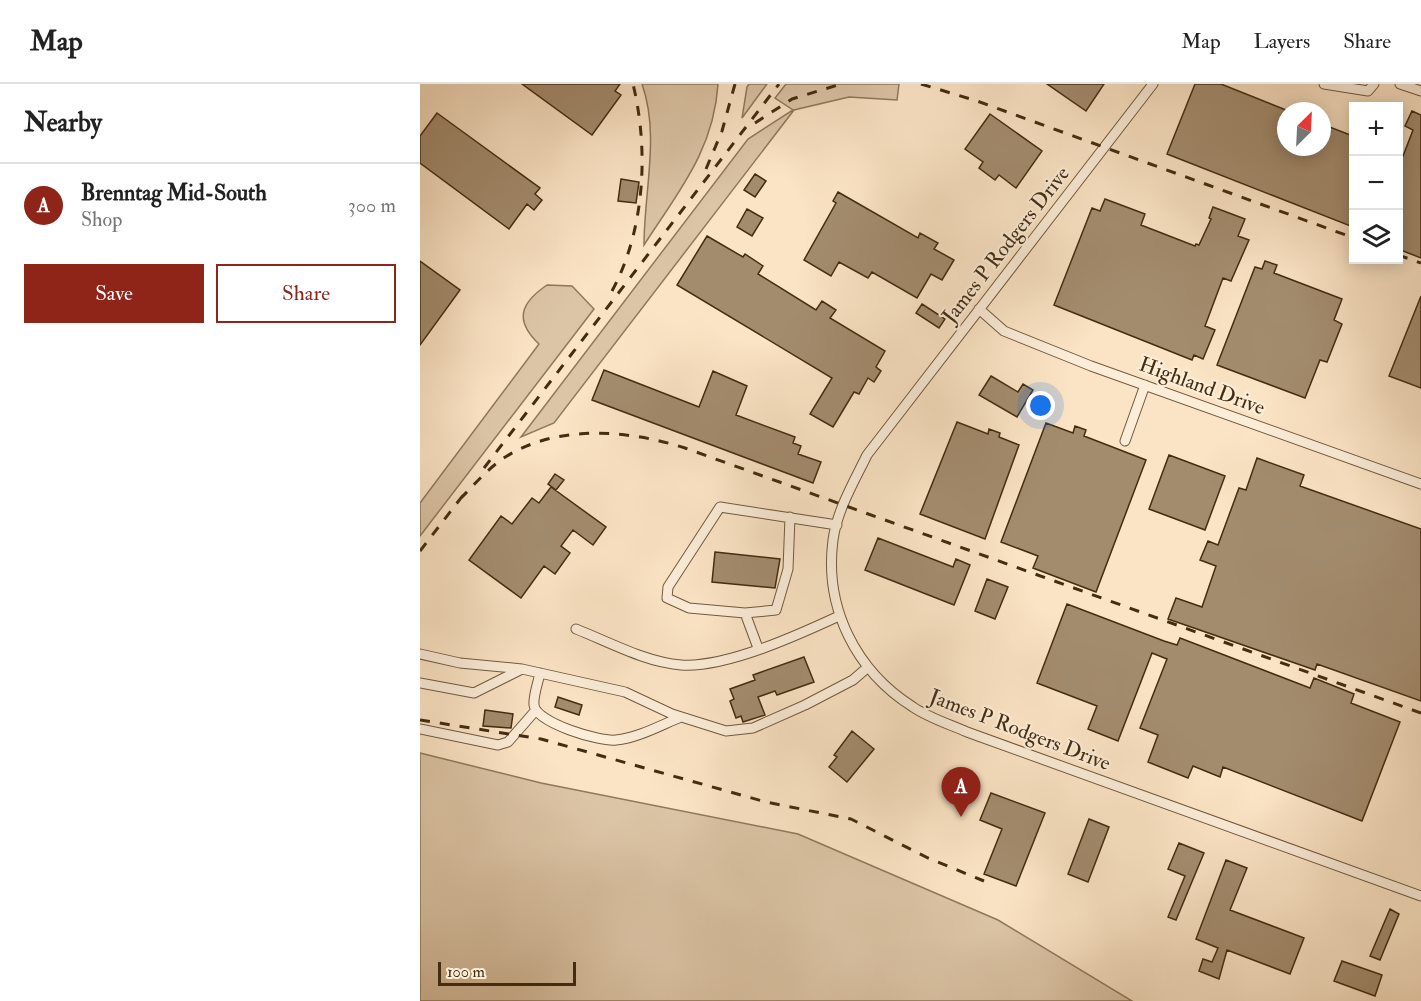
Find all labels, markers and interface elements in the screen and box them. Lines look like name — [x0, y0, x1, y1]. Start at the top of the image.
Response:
text: Map — [30, 24, 83, 59]
text: Map — [1181, 28, 1221, 55]
text: Layers — [1254, 28, 1310, 55]
text: Share — [1343, 28, 1391, 55]
north arrow — [1277, 102, 1331, 156]
map controls — [1349, 102, 1403, 264]
button: + — [1349, 102, 1403, 156]
text: Nearby — [24, 107, 102, 139]
button: − — [1349, 156, 1403, 210]
street label: James P Rodgers Drive — [936, 161, 1076, 330]
text: Brenntag Mid-South — [81, 179, 267, 207]
text: A — [37, 193, 50, 218]
text: 300 m — [348, 193, 396, 218]
text: Shop — [81, 207, 122, 232]
button: layers — [1349, 210, 1403, 264]
button: Save — [24, 264, 204, 323]
button: Share — [216, 264, 396, 323]
street label: Highland Drive — [1135, 351, 1269, 421]
your location — [1026, 391, 1055, 420]
street label: James P Rodgers Drive — [925, 683, 1115, 777]
pin: A — [942, 768, 980, 817]
scale bar — [438, 959, 576, 986]
text: 100 m — [447, 962, 485, 982]

